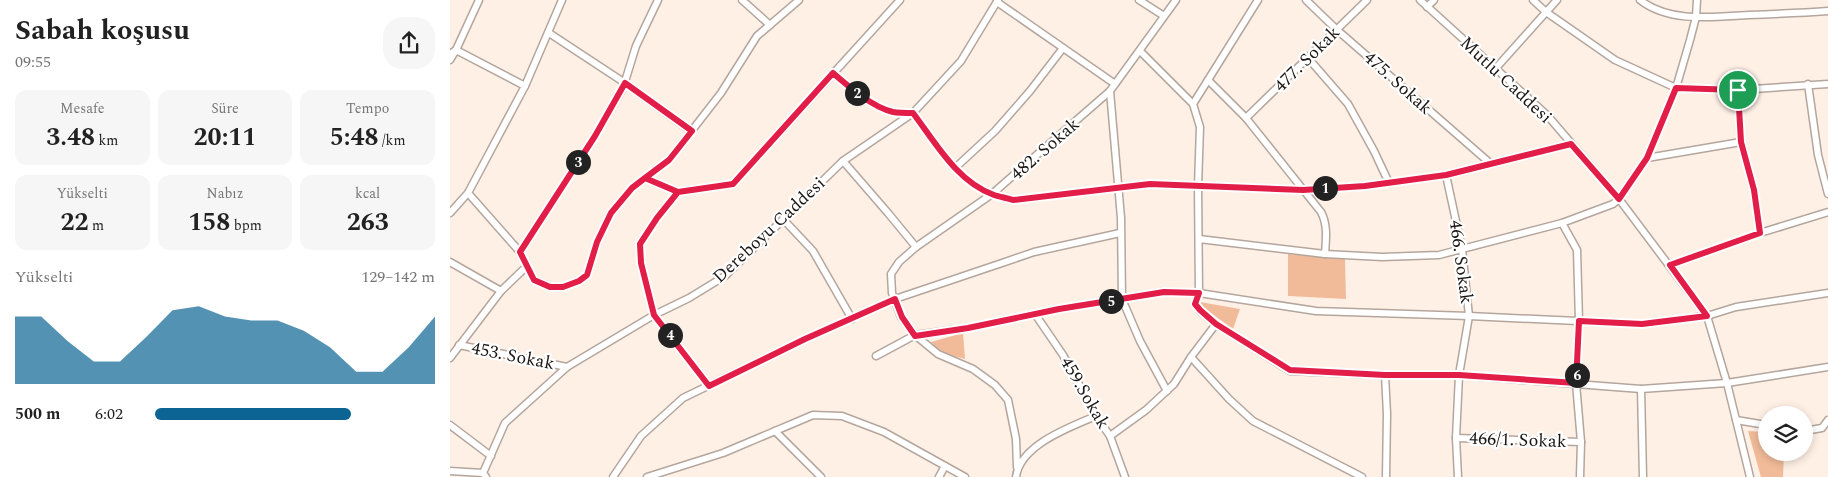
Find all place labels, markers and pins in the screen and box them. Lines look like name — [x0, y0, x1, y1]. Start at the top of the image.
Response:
pin — [1717, 69, 1759, 111]
pin: 2 — [844, 80, 870, 106]
pin: 3 — [566, 150, 590, 174]
pin: 1 — [1312, 176, 1338, 200]
pin: 5 — [1098, 288, 1124, 314]
pin: 4 — [658, 322, 682, 348]
pin: 6 — [1564, 362, 1590, 388]

